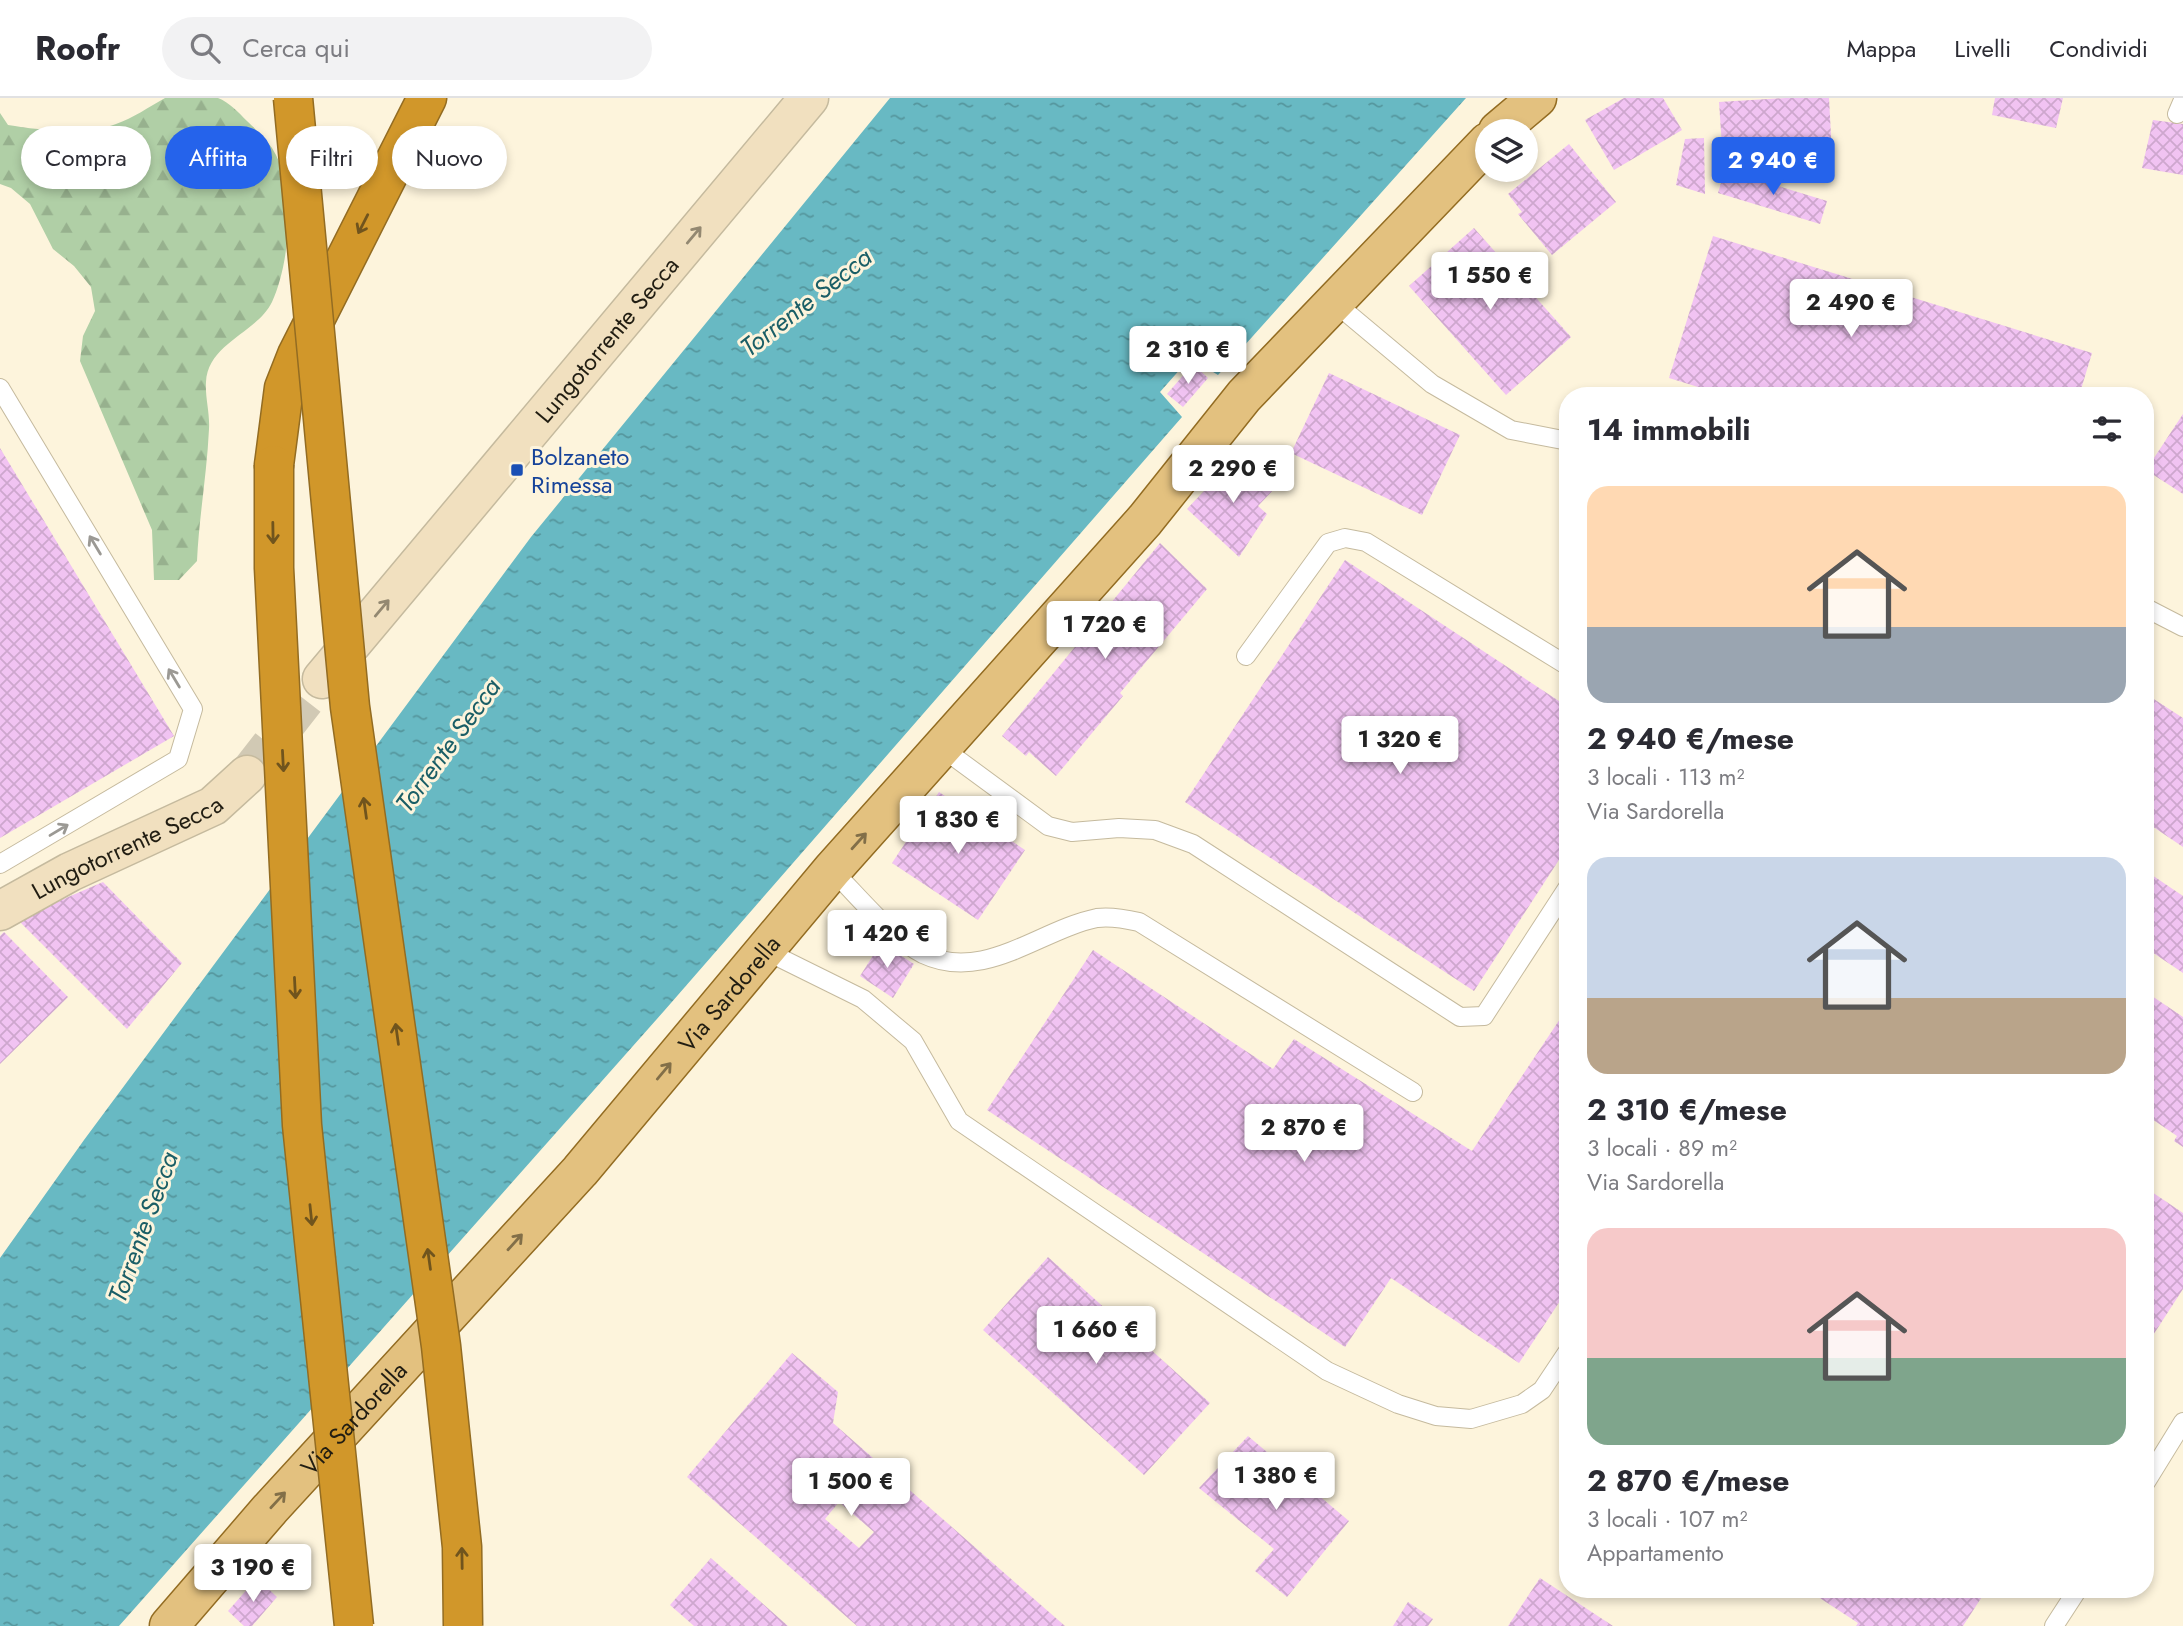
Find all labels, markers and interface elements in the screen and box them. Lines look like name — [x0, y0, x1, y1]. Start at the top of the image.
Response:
search box — [162, 17, 652, 80]
text: Roofr — [35, 25, 120, 72]
icon: search — [186, 29, 224, 67]
text: Cerca qui — [242, 29, 350, 67]
text: Mappa — [1846, 31, 1916, 66]
text: Livelli — [1954, 31, 2011, 66]
text: Condividi — [2049, 31, 2148, 66]
map controls — [1475, 119, 1538, 182]
button: layers — [1475, 119, 1538, 182]
chip: Compra — [21, 126, 151, 189]
chip: Affitta — [165, 126, 272, 189]
chip: Filtri — [286, 126, 378, 189]
chip: Nuovo — [392, 126, 507, 189]
pin: 2 940 € — [1708, 138, 1838, 197]
text: 2 940 € — [1728, 143, 1818, 177]
one-way arrow — [355, 213, 369, 234]
one-way arrow — [686, 227, 702, 245]
water label: Torrente Secca — [732, 238, 881, 366]
street label: Lungotorrente Secca — [526, 249, 687, 430]
pin: 1 550 € — [1425, 252, 1555, 312]
text: 1 550 € — [1447, 258, 1533, 292]
pin: 2 490 € — [1786, 280, 1916, 339]
text: 2 490 € — [1806, 285, 1896, 319]
pin: 2 310 € — [1123, 327, 1253, 386]
text: 2 310 € — [1145, 332, 1231, 366]
text: 14 immobili — [1587, 408, 1751, 451]
icon: filters — [2088, 410, 2126, 448]
place label: Bolzaneto Rimessa — [531, 439, 629, 502]
pin: 2 290 € — [1168, 446, 1298, 505]
text: 2 290 € — [1188, 451, 1278, 485]
marker: Bolzaneto Rimessa — [509, 462, 525, 478]
one-way arrow — [266, 522, 280, 545]
icon: home — [1794, 531, 1920, 657]
one-way arrow — [87, 536, 101, 556]
one-way arrow — [374, 600, 390, 618]
pin: 1 720 € — [1040, 602, 1170, 661]
text: 1 720 € — [1063, 607, 1147, 641]
one-way arrow — [167, 668, 181, 688]
water label: Torrente Secca — [386, 669, 510, 820]
pin: 1 320 € — [1335, 716, 1465, 776]
text: 2 940 €/mese — [1587, 717, 1794, 760]
text: 1 320 € — [1357, 722, 1443, 756]
one-way arrow — [277, 749, 290, 772]
text: 3 locali · 113 m² — [1587, 760, 1744, 794]
street label: Lungotorrente Secca — [25, 788, 231, 908]
text: Via Sardorella — [1587, 794, 1724, 828]
pin: 1 830 € — [893, 796, 1023, 856]
one-way arrow — [358, 797, 371, 820]
text: 1 830 € — [916, 802, 1000, 836]
one-way arrow — [48, 822, 68, 836]
one-way arrow — [850, 833, 867, 850]
icon: home — [1794, 902, 1920, 1028]
pin: 1 420 € — [822, 910, 952, 970]
text: 1 420 € — [844, 916, 930, 950]
street label: Via Sardorella — [669, 927, 788, 1059]
one-way arrow — [289, 976, 302, 999]
one-way arrow — [390, 1023, 403, 1045]
one-way arrow — [656, 1062, 672, 1080]
text: 2 310 €/mese — [1587, 1088, 1787, 1131]
pin: 2 870 € — [1239, 1104, 1369, 1164]
text: 2 870 € — [1260, 1110, 1348, 1144]
text: 3 locali · 89 m² — [1587, 1131, 1737, 1165]
water label: Torrente Secca — [98, 1146, 188, 1308]
text: Via Sardorella — [1587, 1165, 1724, 1199]
one-way arrow — [305, 1203, 318, 1226]
one-way arrow — [506, 1234, 523, 1251]
one-way arrow — [422, 1248, 435, 1271]
icon: home — [1794, 1273, 1920, 1399]
pin: 1 660 € — [1031, 1306, 1161, 1366]
text: 1 660 € — [1053, 1312, 1139, 1346]
street label: Via Sardorella — [292, 1353, 415, 1483]
pin: 1 380 € — [1211, 1452, 1341, 1512]
pin: 1 500 € — [786, 1458, 916, 1518]
text: 1 380 € — [1234, 1458, 1318, 1492]
text: 2 870 €/mese — [1587, 1459, 1789, 1502]
text: 1 500 € — [808, 1464, 894, 1498]
one-way arrow — [270, 1491, 286, 1509]
text: 3 locali · 107 m² — [1587, 1502, 1747, 1536]
text: Appartamento — [1587, 1536, 1724, 1570]
pin: 3 190 € — [188, 1544, 318, 1604]
one-way arrow — [456, 1547, 469, 1570]
text: 3 190 € — [210, 1550, 296, 1584]

